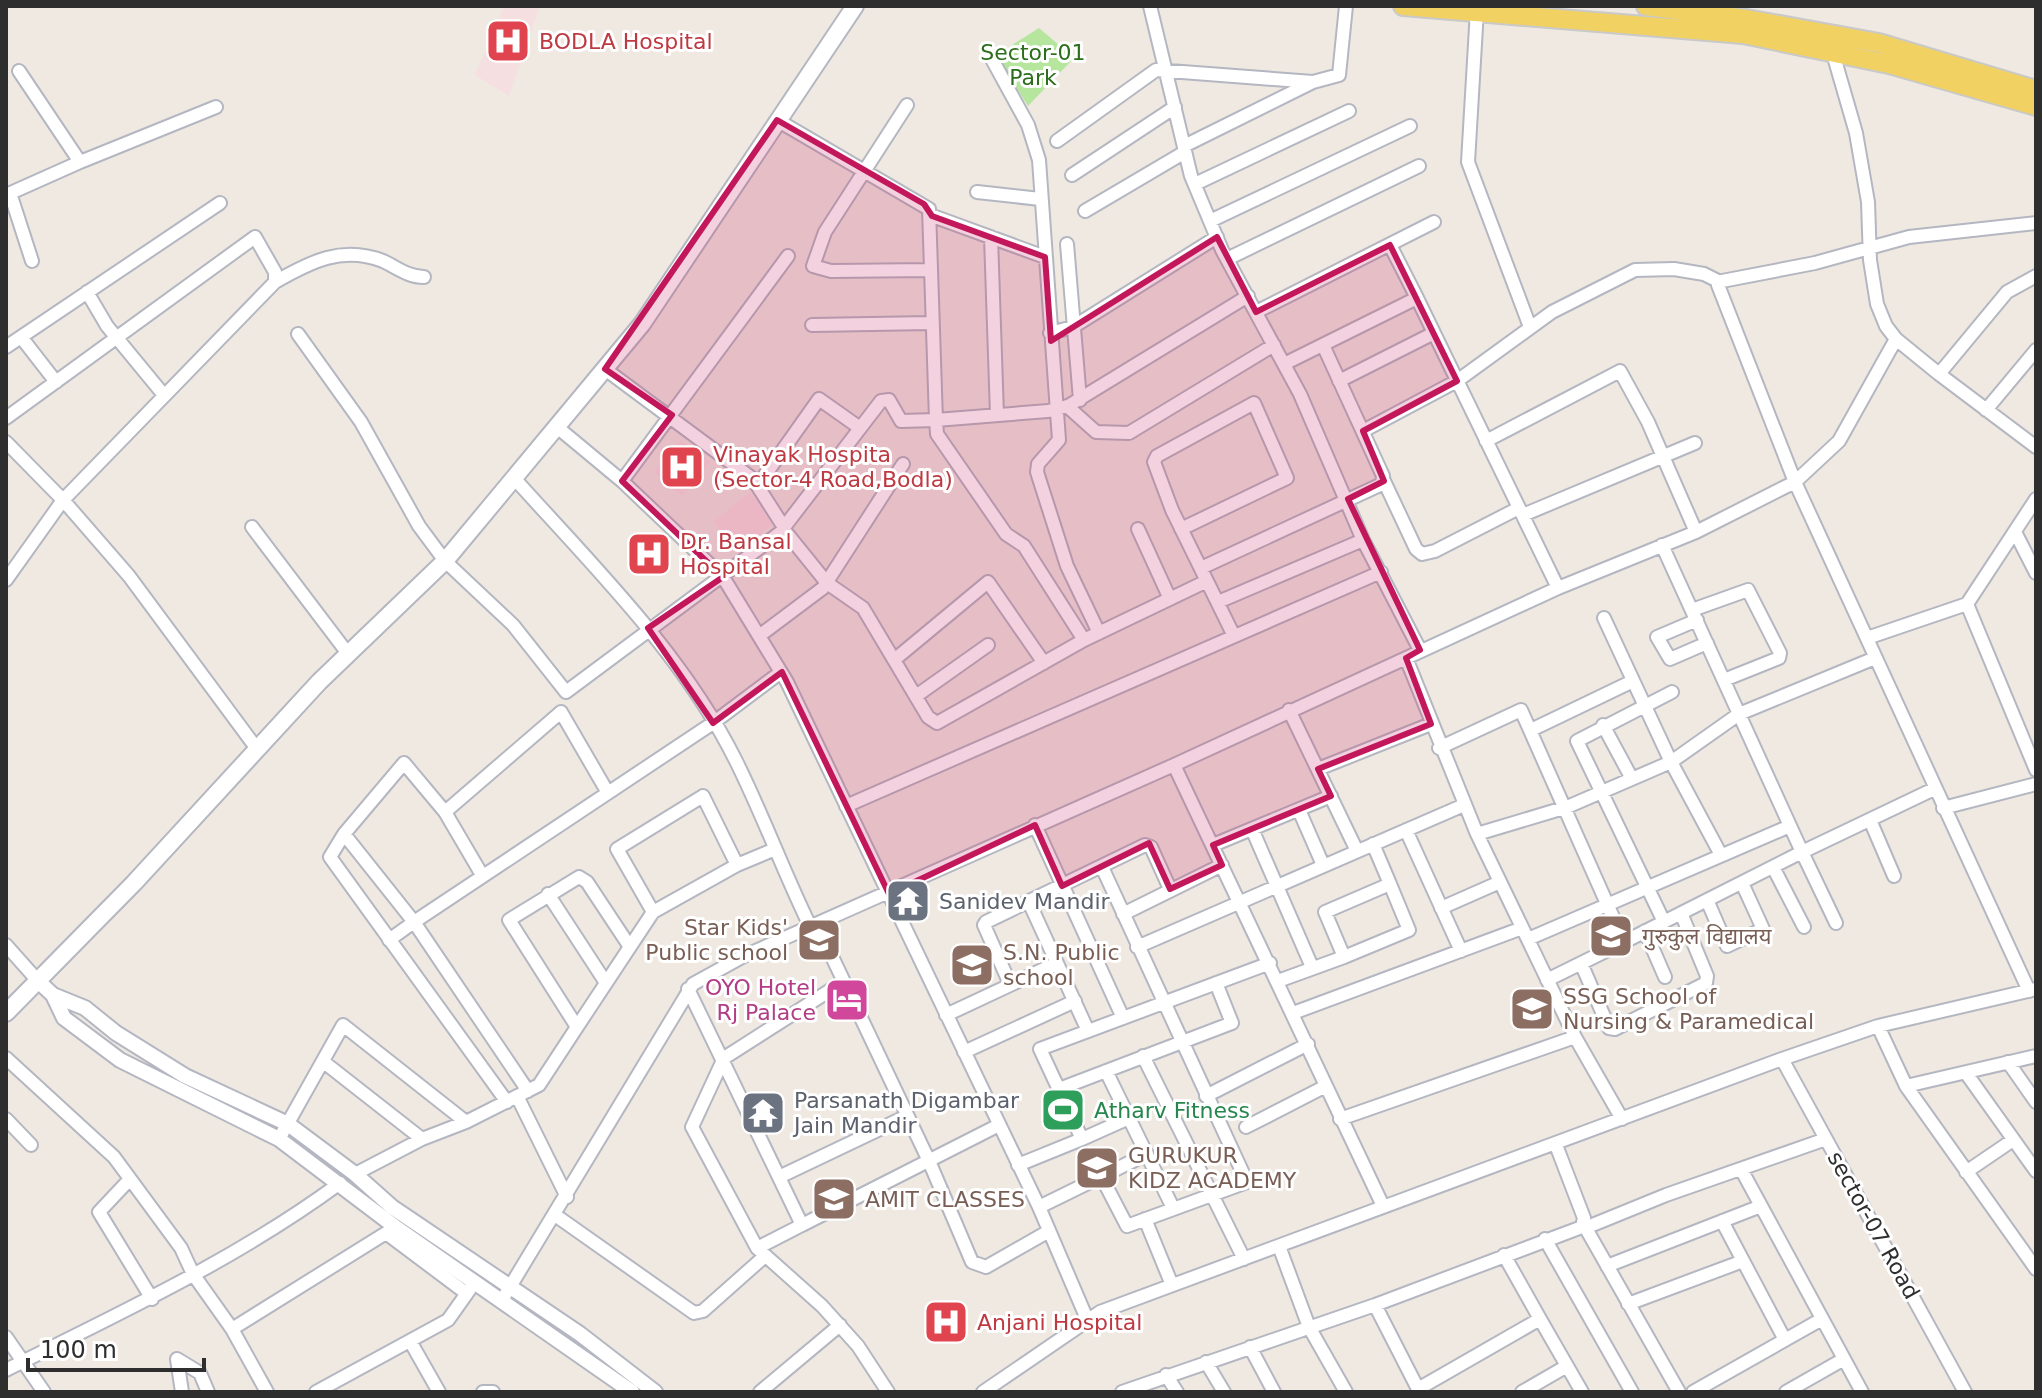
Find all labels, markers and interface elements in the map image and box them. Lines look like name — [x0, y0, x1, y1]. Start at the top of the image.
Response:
hospital icon: BODLA Hospital — [484, 17, 532, 65]
place label: BODLA Hospital — [539, 29, 713, 54]
park label: Sector-01 Park — [980, 40, 1086, 90]
place label: Vinayak Hospita (Sector-4 Road,Bodla) — [713, 442, 953, 492]
hospital icon: Vinayak Hospita (Sector-4 Road,Bodla) — [658, 443, 706, 491]
place label: Dr. Bansal Hospital — [680, 529, 792, 579]
hospital icon: Dr. Bansal Hospital — [625, 530, 673, 578]
temple icon: Sanidev Mandir — [884, 877, 932, 925]
place label: Sanidev Mandir — [939, 889, 1110, 914]
school or university icon: गुरुकुल विद्यालय — [1587, 912, 1635, 960]
place label: Star Kids' Public school — [645, 915, 788, 965]
school or university icon: Star Kids' Public school — [795, 916, 843, 964]
place label: गुरुकुल विद्यालय — [1642, 924, 1773, 951]
place label: S.N. Public school — [1003, 940, 1120, 990]
school or university icon: S.N. Public school — [948, 941, 996, 989]
place label: OYO Hotel Rj Palace — [705, 975, 816, 1025]
hotel icon: OYO Hotel Rj Palace — [823, 976, 871, 1024]
place label: SSG School of Nursing & Paramedical — [1563, 984, 1814, 1034]
school or university icon: SSG School of Nursing & Paramedical — [1508, 985, 1556, 1033]
sports icon: Atharv Fitness — [1039, 1086, 1087, 1134]
place label: Parsanath Digambar Jain Mandir — [792, 1088, 1020, 1138]
temple icon: Parsanath Digambar Jain Mandir — [739, 1089, 787, 1137]
place label: Atharv Fitness — [1094, 1098, 1250, 1123]
place label: GURUKUR KIDZ ACADEMY — [1128, 1143, 1297, 1193]
school or university icon: GURUKUR KIDZ ACADEMY — [1073, 1144, 1121, 1192]
street label: sector-07 Road — [1823, 1147, 1924, 1303]
school or university icon: AMIT CLASSES — [810, 1175, 858, 1223]
place label: AMIT CLASSES — [865, 1187, 1025, 1212]
hospital icon: Anjani Hospital — [922, 1298, 970, 1346]
place label: Anjani Hospital — [977, 1310, 1142, 1335]
scale bar — [28, 1322, 204, 1372]
text: 100 m — [40, 1336, 117, 1364]

